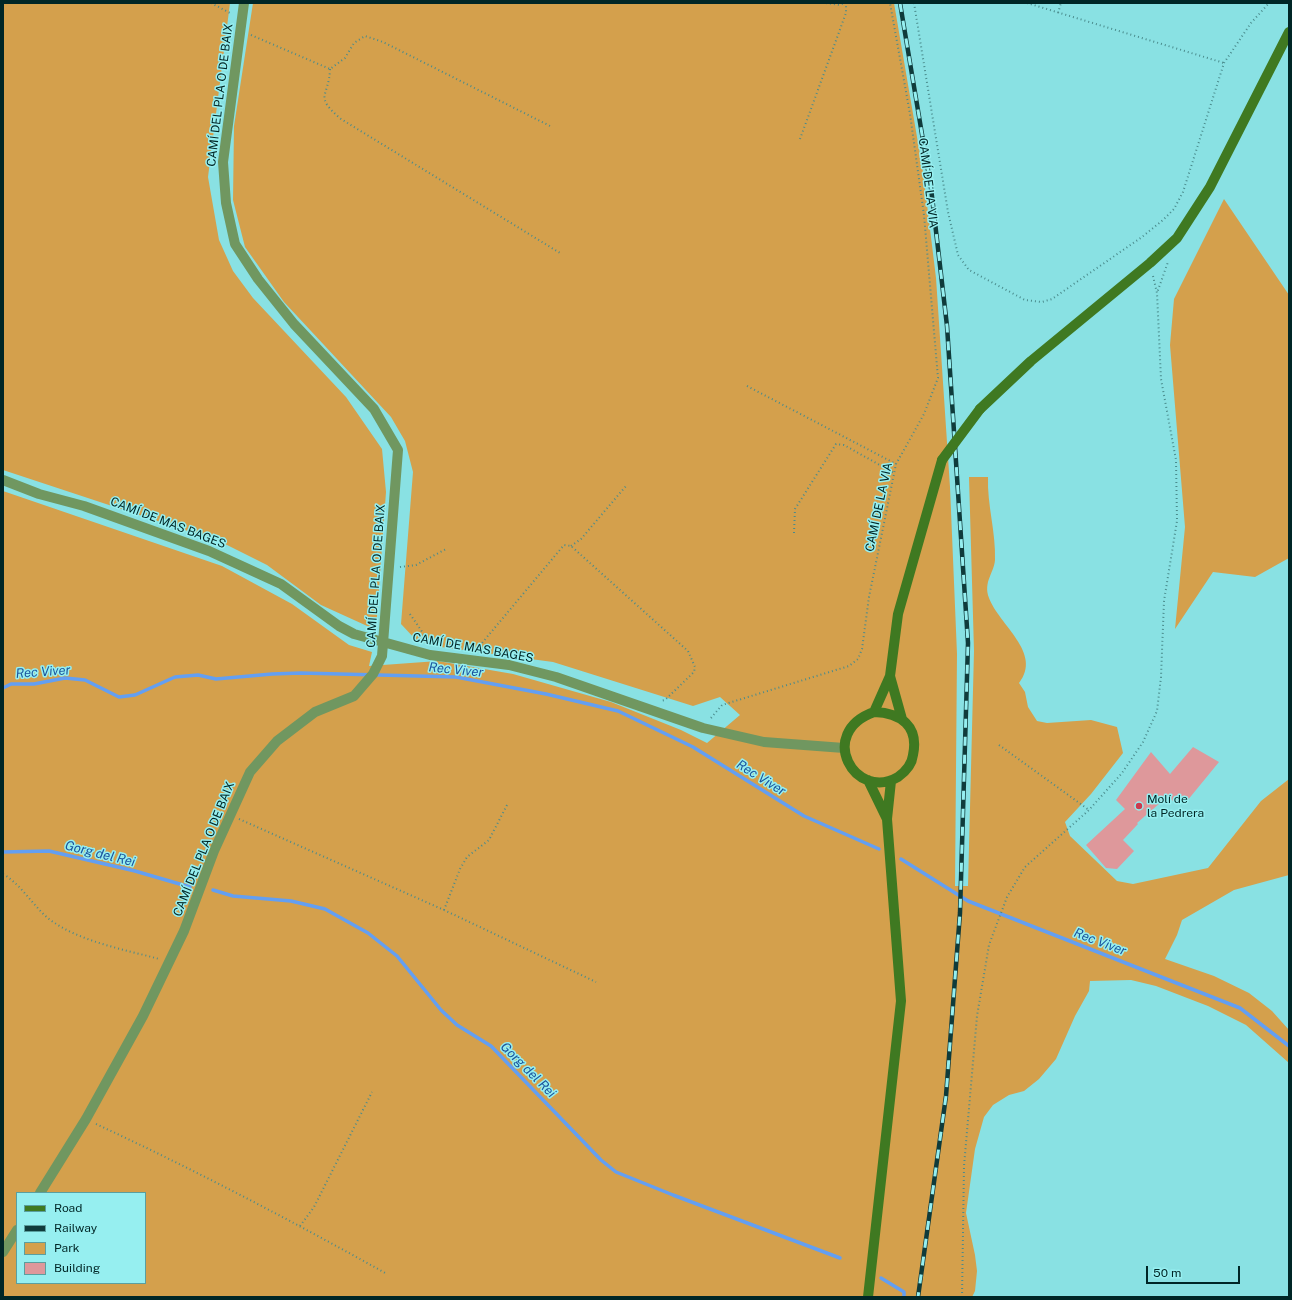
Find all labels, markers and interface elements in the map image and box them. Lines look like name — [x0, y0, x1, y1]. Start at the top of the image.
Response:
street label: CAMÍ DEL PLA O DE BAIX — [204, 23, 236, 167]
street label: CAMÍ DE LA VIA — [915, 137, 941, 229]
street label: CAMÍ DE LA VIA — [863, 461, 895, 553]
street label: CAMÍ DE MAS BAGES — [108, 494, 228, 552]
street label: CAMÍ DEL PLA O DE BAIX — [364, 504, 388, 648]
street label: CAMÍ DE MAS BAGES — [411, 630, 535, 666]
water label: Rec Viver — [428, 659, 484, 681]
water label: Rec Viver — [15, 662, 71, 682]
water label: Rec Viver — [734, 757, 788, 799]
street label: CAMÍ DEL PLA O DE BAIX — [170, 780, 238, 918]
place label: Molí de la Pedrera — [1147, 792, 1204, 820]
marker: Molí de la Pedrera — [1134, 801, 1144, 811]
water label: Gorg del Rei — [63, 838, 137, 870]
water label: Rec Viver — [1072, 925, 1128, 959]
water label: Gorg del Rei — [497, 1039, 559, 1101]
legend — [16, 1192, 146, 1284]
text: Road — [54, 1201, 82, 1215]
text: Railway — [54, 1221, 97, 1235]
text: Park — [54, 1241, 80, 1255]
scale bar — [1148, 1258, 1242, 1284]
text: Building — [54, 1261, 100, 1275]
text: 50 m — [1153, 1266, 1181, 1280]

